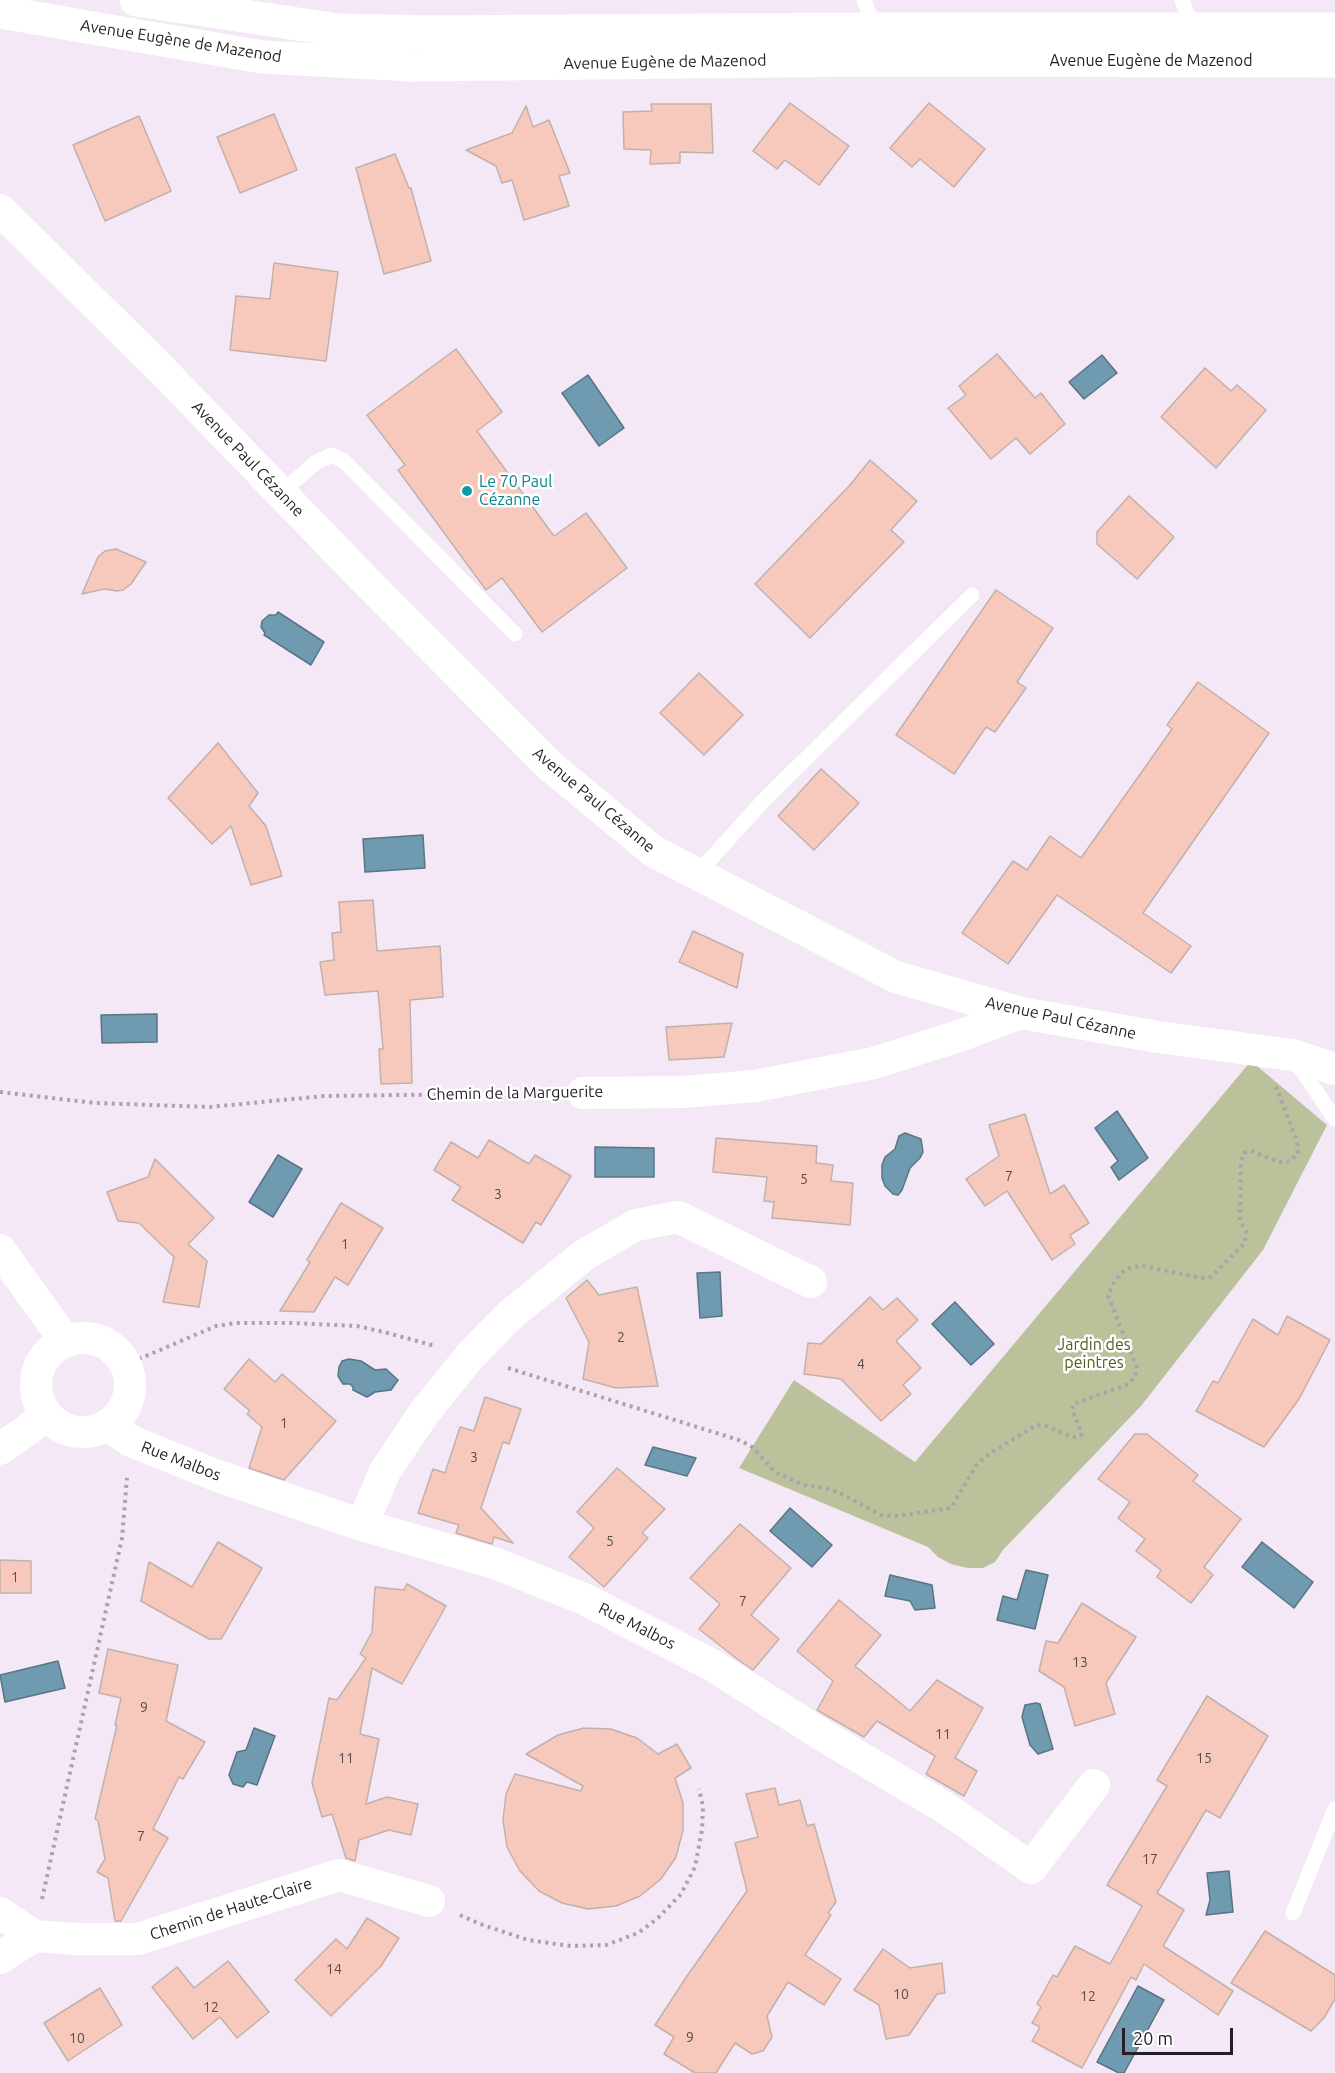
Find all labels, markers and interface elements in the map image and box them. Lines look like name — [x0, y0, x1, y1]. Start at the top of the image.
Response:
street label: Avenue Eugène de Mazenod — [79, 16, 283, 66]
street label: Avenue Eugène de Mazenod — [563, 51, 767, 73]
street label: Avenue Eugène de Mazenod — [1049, 51, 1253, 71]
street label: Avenue Paul Cézanne — [188, 397, 308, 521]
place label: Le 70 Paul Cézanne — [479, 472, 552, 510]
marker: Le 70 Paul Cézanne — [460, 484, 474, 498]
street label: Avenue Paul Cézanne — [529, 743, 659, 857]
street label: Avenue Paul Cézanne — [984, 993, 1138, 1043]
street label: Chemin de la Marguerite — [427, 1082, 603, 1104]
house number: 7 — [1005, 1168, 1013, 1184]
house number: 5 — [800, 1171, 808, 1187]
house number: 3 — [494, 1186, 502, 1202]
house number: 1 — [341, 1236, 349, 1252]
house number: 2 — [617, 1329, 625, 1345]
park label: Jardin des peintres — [1057, 1335, 1131, 1373]
house number: 4 — [857, 1356, 865, 1372]
house number: 1 — [280, 1415, 288, 1431]
street label: Rue Malbos — [139, 1437, 223, 1485]
house number: 3 — [470, 1449, 478, 1465]
house number: 5 — [606, 1533, 614, 1549]
house number: 1 — [11, 1569, 19, 1585]
house number: 7 — [739, 1593, 747, 1609]
street label: Rue Malbos — [595, 1598, 679, 1654]
house number: 13 — [1072, 1654, 1088, 1670]
house number: 9 — [140, 1699, 148, 1715]
house number: 11 — [935, 1726, 951, 1742]
house number: 11 — [338, 1750, 354, 1766]
house number: 15 — [1196, 1750, 1212, 1766]
house number: 7 — [137, 1828, 145, 1844]
house number: 17 — [1142, 1851, 1158, 1867]
street label: Chemin de Haute-Claire — [147, 1874, 315, 1944]
house number: 14 — [326, 1961, 342, 1977]
house number: 10 — [893, 1986, 909, 2002]
house number: 12 — [1080, 1988, 1096, 2004]
house number: 12 — [203, 1999, 219, 2015]
scale bar — [1125, 2016, 1236, 2054]
text: 20 m — [1133, 2028, 1173, 2048]
house number: 9 — [686, 2029, 694, 2045]
house number: 10 — [69, 2030, 85, 2046]

